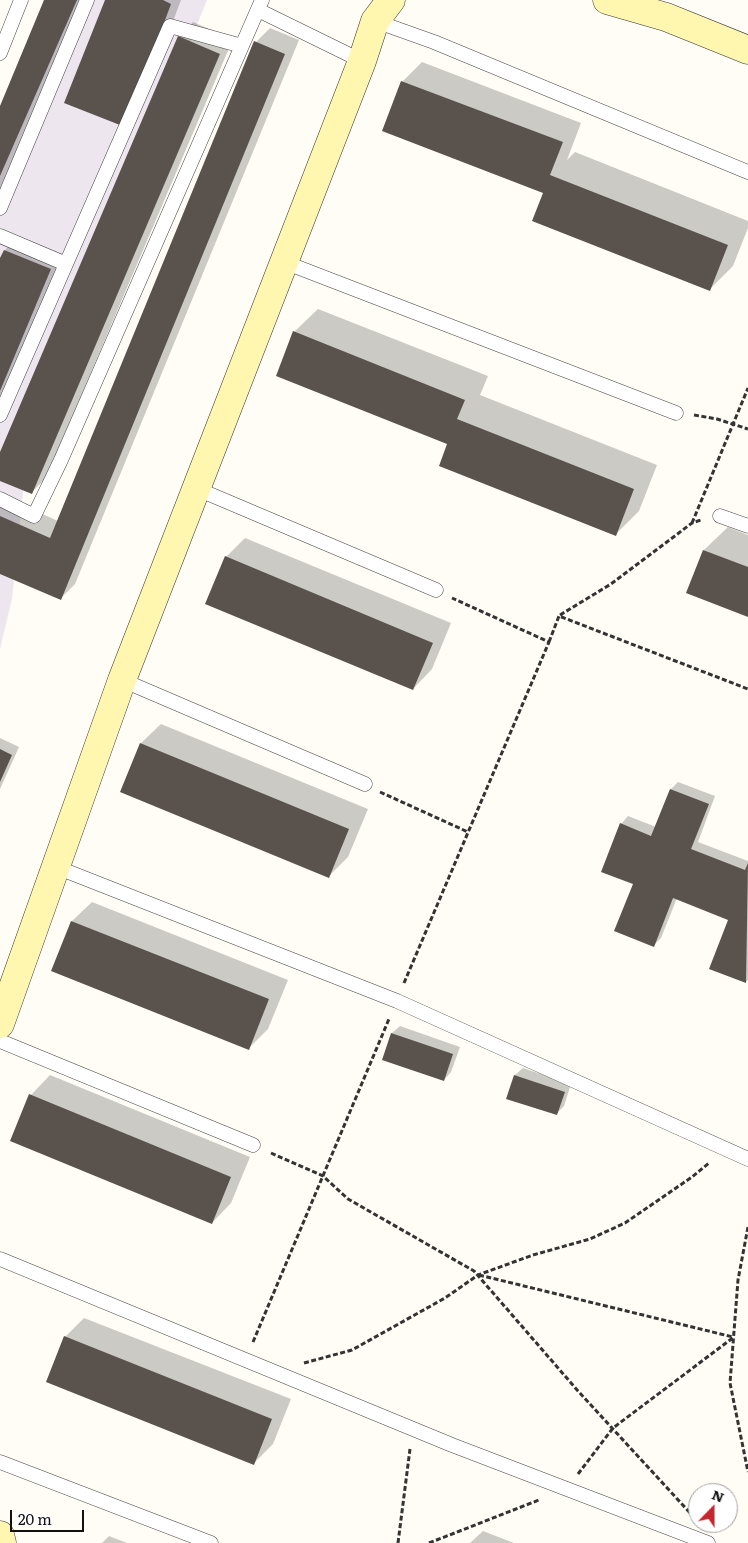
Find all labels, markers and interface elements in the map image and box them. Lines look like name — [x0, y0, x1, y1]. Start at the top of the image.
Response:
north arrow — [688, 1483, 738, 1533]
text: N — [709, 1484, 727, 1506]
scale bar — [12, 1500, 86, 1532]
text: 20 m — [18, 1507, 52, 1530]

